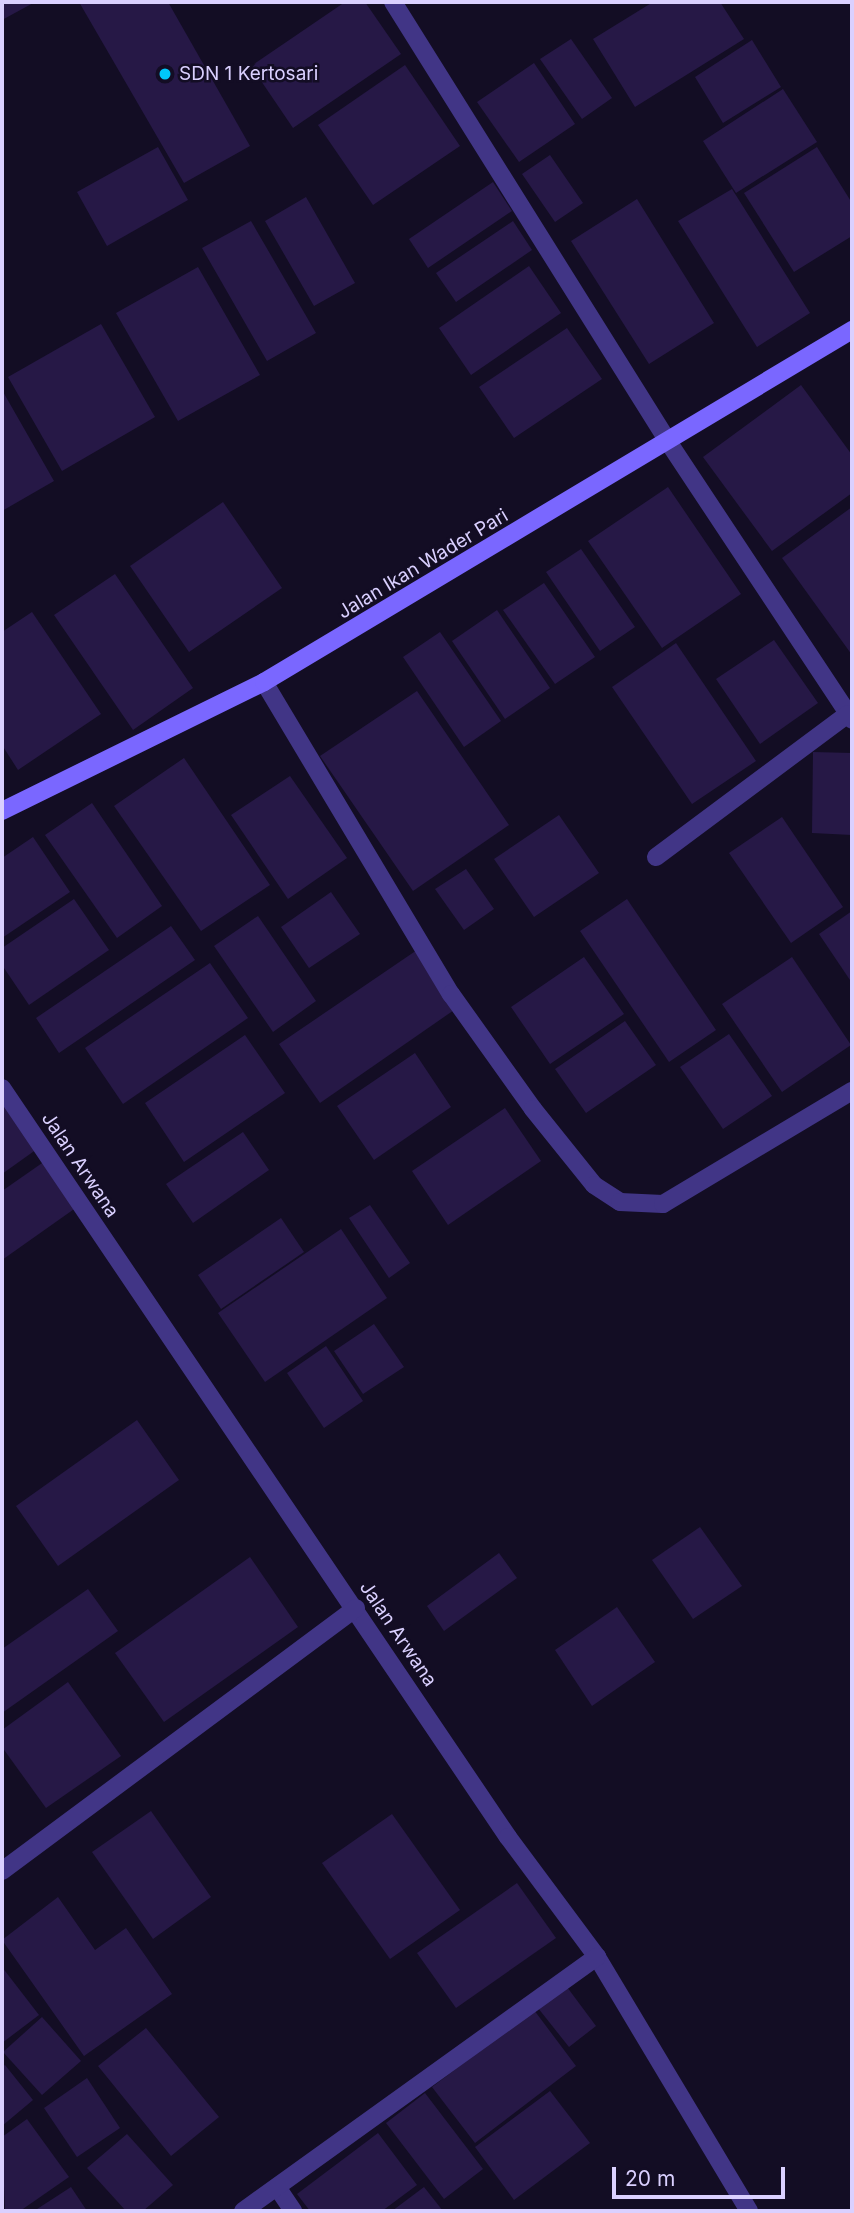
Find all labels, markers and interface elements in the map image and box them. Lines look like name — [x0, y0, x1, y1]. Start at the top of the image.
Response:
place label: SDN 1 Kertosari — [179, 63, 318, 85]
marker: SDN 1 Kertosari — [157, 66, 173, 82]
street label: Jalan Ikan Wader Pari — [334, 504, 512, 624]
street label: Jalan Arwana — [36, 1108, 124, 1222]
street label: Jalan Arwana — [354, 1577, 442, 1691]
scale bar — [616, 2154, 789, 2198]
text: 20 m — [625, 2166, 675, 2191]

